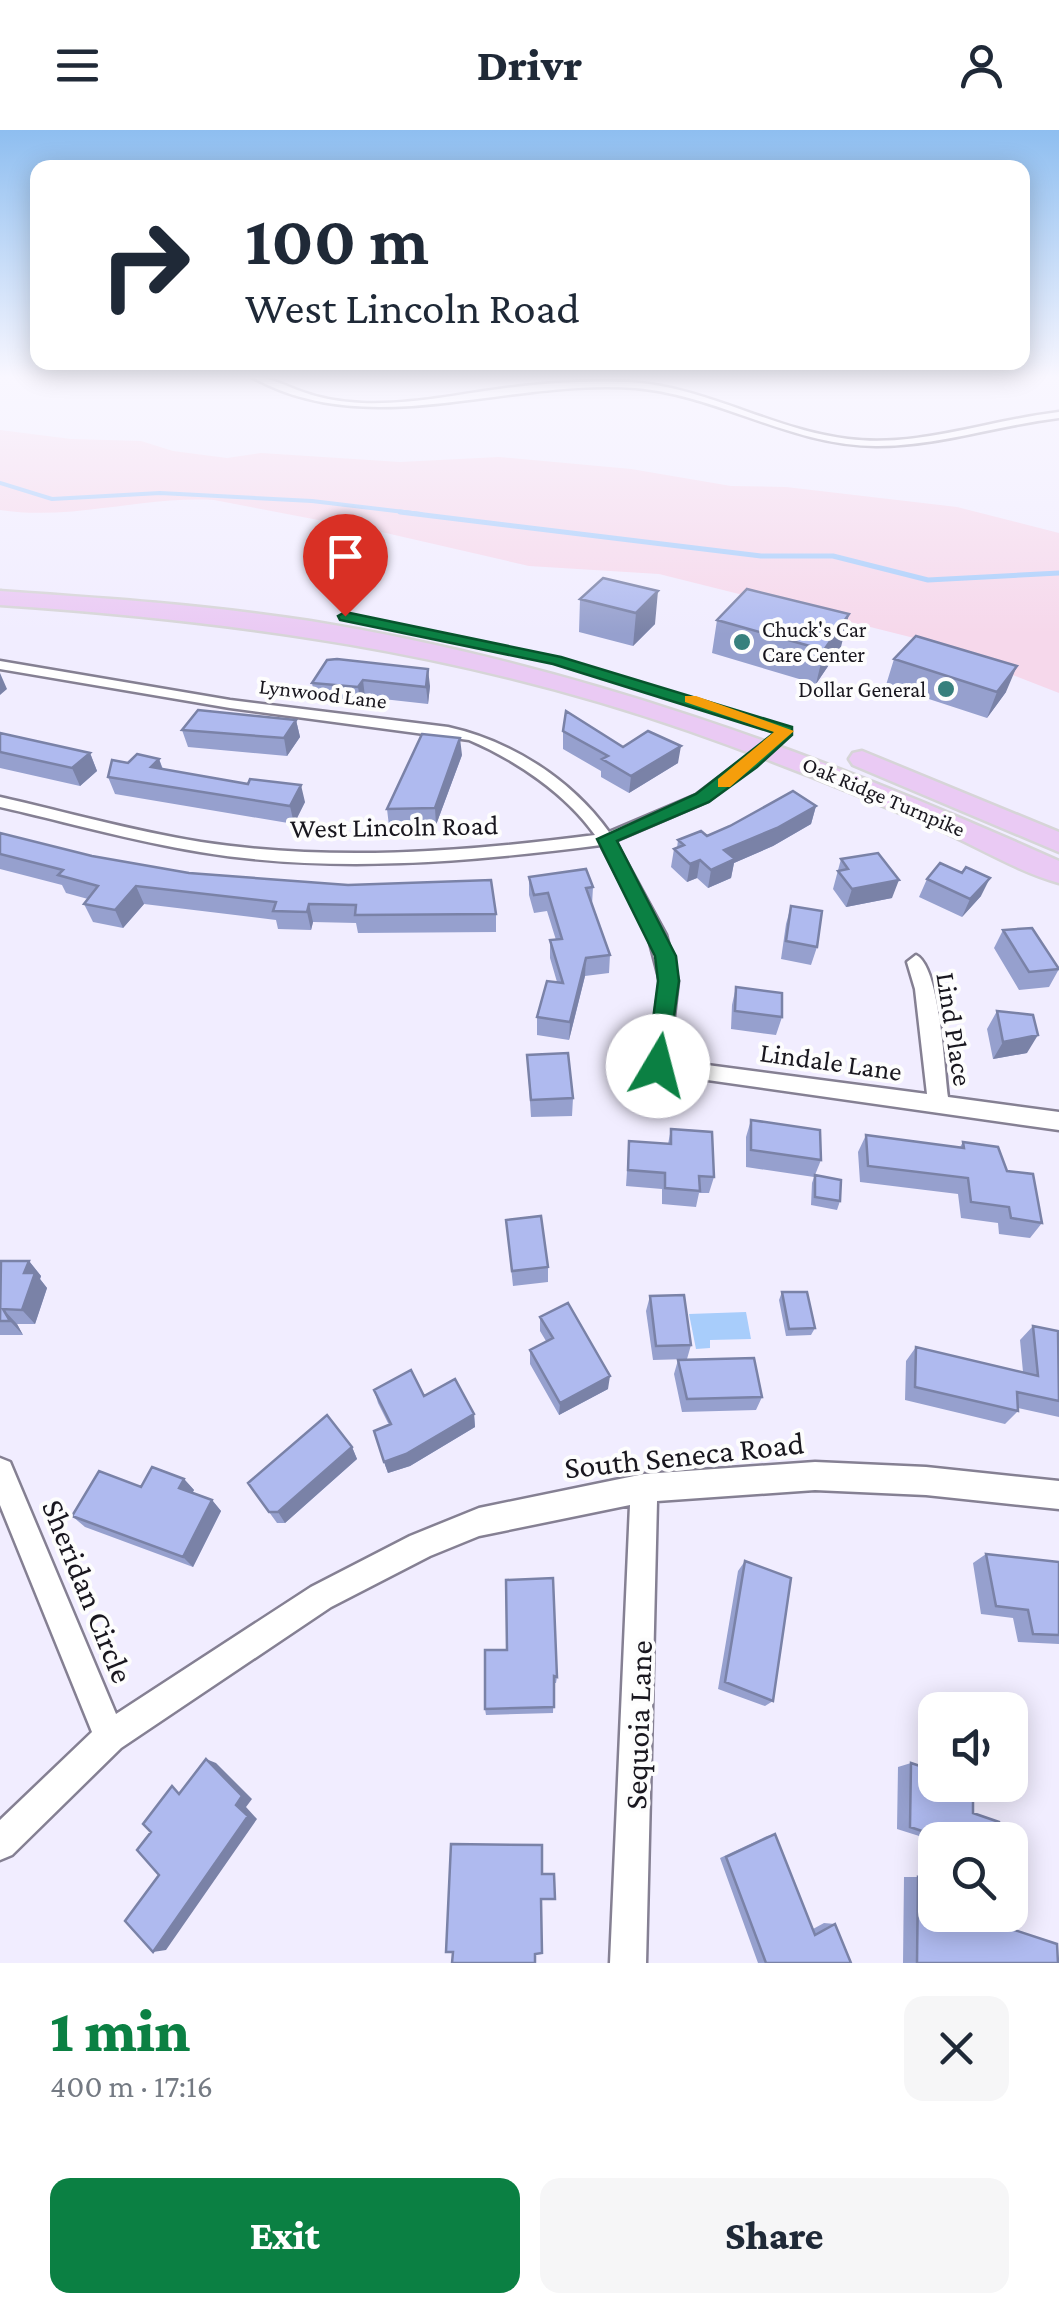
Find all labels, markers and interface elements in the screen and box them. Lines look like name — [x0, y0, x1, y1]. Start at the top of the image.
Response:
icon: menu — [50, 38, 105, 93]
icon: person — [954, 38, 1009, 93]
text: Drivr — [477, 40, 582, 90]
icon: right — [80, 200, 210, 330]
text: 100 m — [245, 201, 429, 279]
text: West Lincoln Road — [245, 283, 580, 333]
pin — [303, 514, 388, 617]
icon: arrive — [318, 529, 373, 584]
place label: Chuck's Car Care Center — [762, 617, 867, 667]
marker: Chuck's Car Care Center — [731, 631, 753, 653]
street label: Lynwood Lane — [258, 673, 388, 714]
place label: Dollar General — [798, 677, 926, 702]
marker: Dollar General — [935, 678, 957, 700]
street label: Oak Ridge Turnpike — [799, 751, 969, 842]
street label: West Lincoln Road — [290, 809, 499, 844]
street label: Lind Place — [930, 970, 979, 1088]
position arrow — [606, 1014, 710, 1118]
street label: Lindale Lane — [758, 1036, 904, 1087]
street label: South Seneca Road — [562, 1424, 806, 1485]
street label: Sheridan Circle — [35, 1494, 141, 1688]
street label: Sequoia Lane — [617, 1640, 659, 1810]
map controls — [918, 1692, 1028, 1932]
button: sound — [918, 1692, 1028, 1802]
button: search — [918, 1822, 1028, 1932]
button: close — [904, 1996, 1009, 2101]
text: 1 min — [50, 1997, 190, 2064]
text: 400 m · 17:16 — [50, 2068, 213, 2104]
button: Exit — [50, 2178, 520, 2293]
button: Share — [540, 2178, 1009, 2293]

